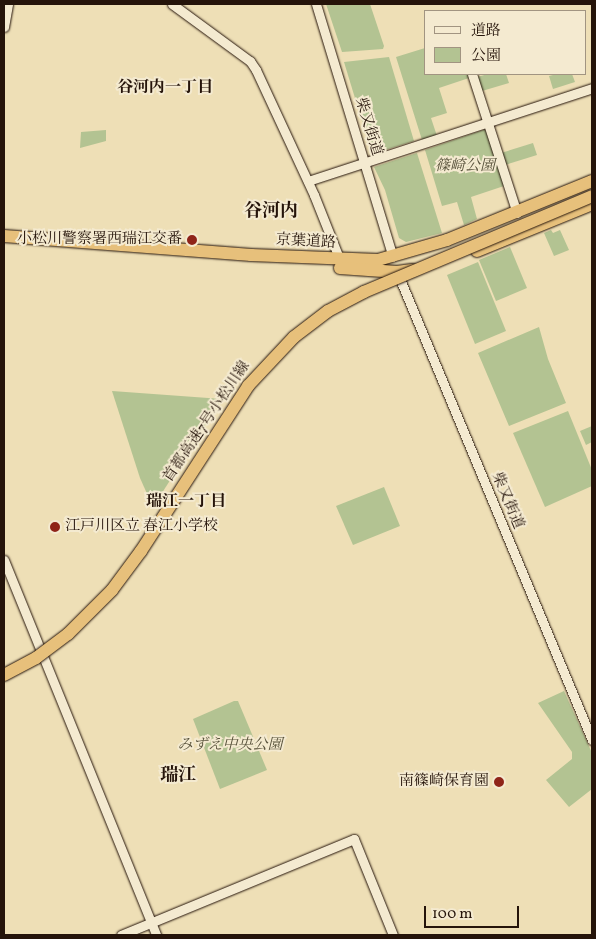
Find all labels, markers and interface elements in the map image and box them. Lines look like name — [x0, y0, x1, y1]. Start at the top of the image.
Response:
legend — [424, 10, 586, 75]
text: 道路 — [471, 21, 501, 42]
text: 公園 — [471, 46, 501, 67]
district label: 谷河内一丁目 — [117, 78, 213, 98]
street label: 柴又街道 — [351, 96, 385, 158]
park label: 篠崎公園 — [435, 158, 495, 176]
district label: 谷河内 — [244, 201, 298, 223]
place label: 小松川警察署西瑞江交番 — [17, 231, 182, 249]
street label: 京葉道路 — [276, 231, 336, 253]
marker: 小松川警察署西瑞江交番 — [186, 234, 198, 246]
street label: 首都高速7号小松川線 — [160, 358, 254, 486]
street label: 柴又街道 — [487, 470, 527, 532]
district label: 瑞江一丁目 — [146, 492, 226, 512]
place label: 江戸川区立 春江小学校 — [65, 518, 218, 536]
marker: 江戸川区立 春江小学校 — [49, 521, 61, 533]
park label: みずえ中央公園 — [178, 737, 282, 755]
district label: 瑞江 — [160, 765, 196, 787]
place label: 南篠崎保育園 — [399, 773, 489, 791]
marker: 南篠崎保育園 — [493, 776, 505, 788]
scale bar — [426, 896, 521, 928]
text: 100 m — [432, 904, 472, 925]

